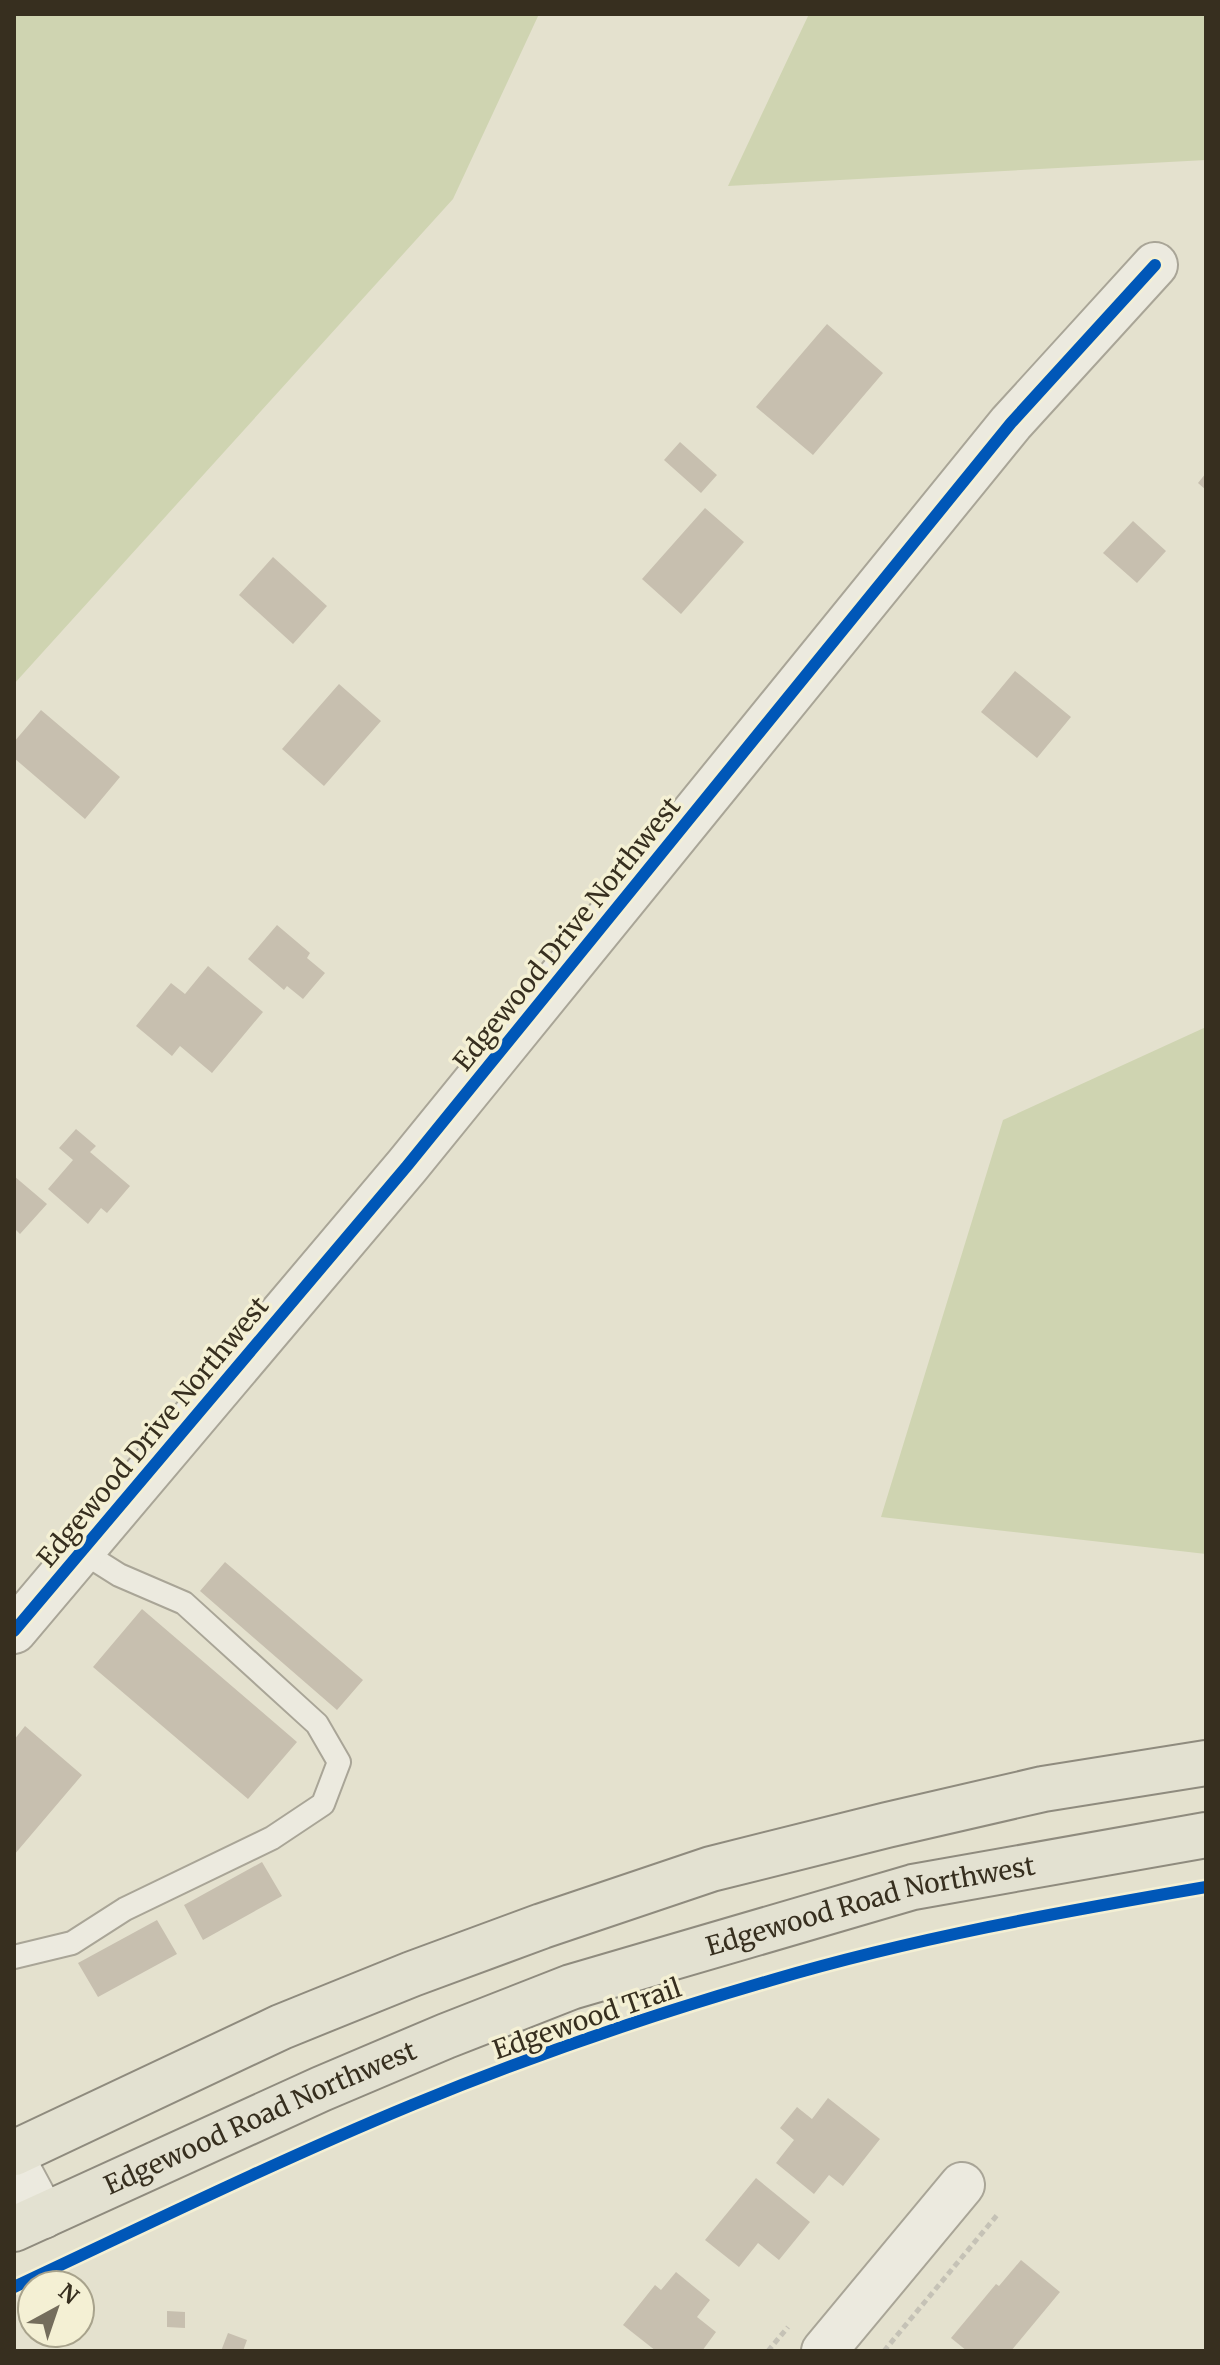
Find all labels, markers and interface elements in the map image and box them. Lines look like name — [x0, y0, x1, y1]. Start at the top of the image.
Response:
street label: Edgewood Drive Northwest — [446, 790, 687, 1077]
street label: Edgewood Drive Northwest — [30, 1290, 275, 1574]
street label: Edgewood Road Northwest — [702, 1849, 1037, 1963]
street label: Edgewood Trail — [488, 1971, 685, 2066]
street label: Edgewood Road Northwest — [99, 2034, 421, 2202]
north arrow — [16, 2269, 96, 2349]
text: N — [53, 2277, 85, 2310]

